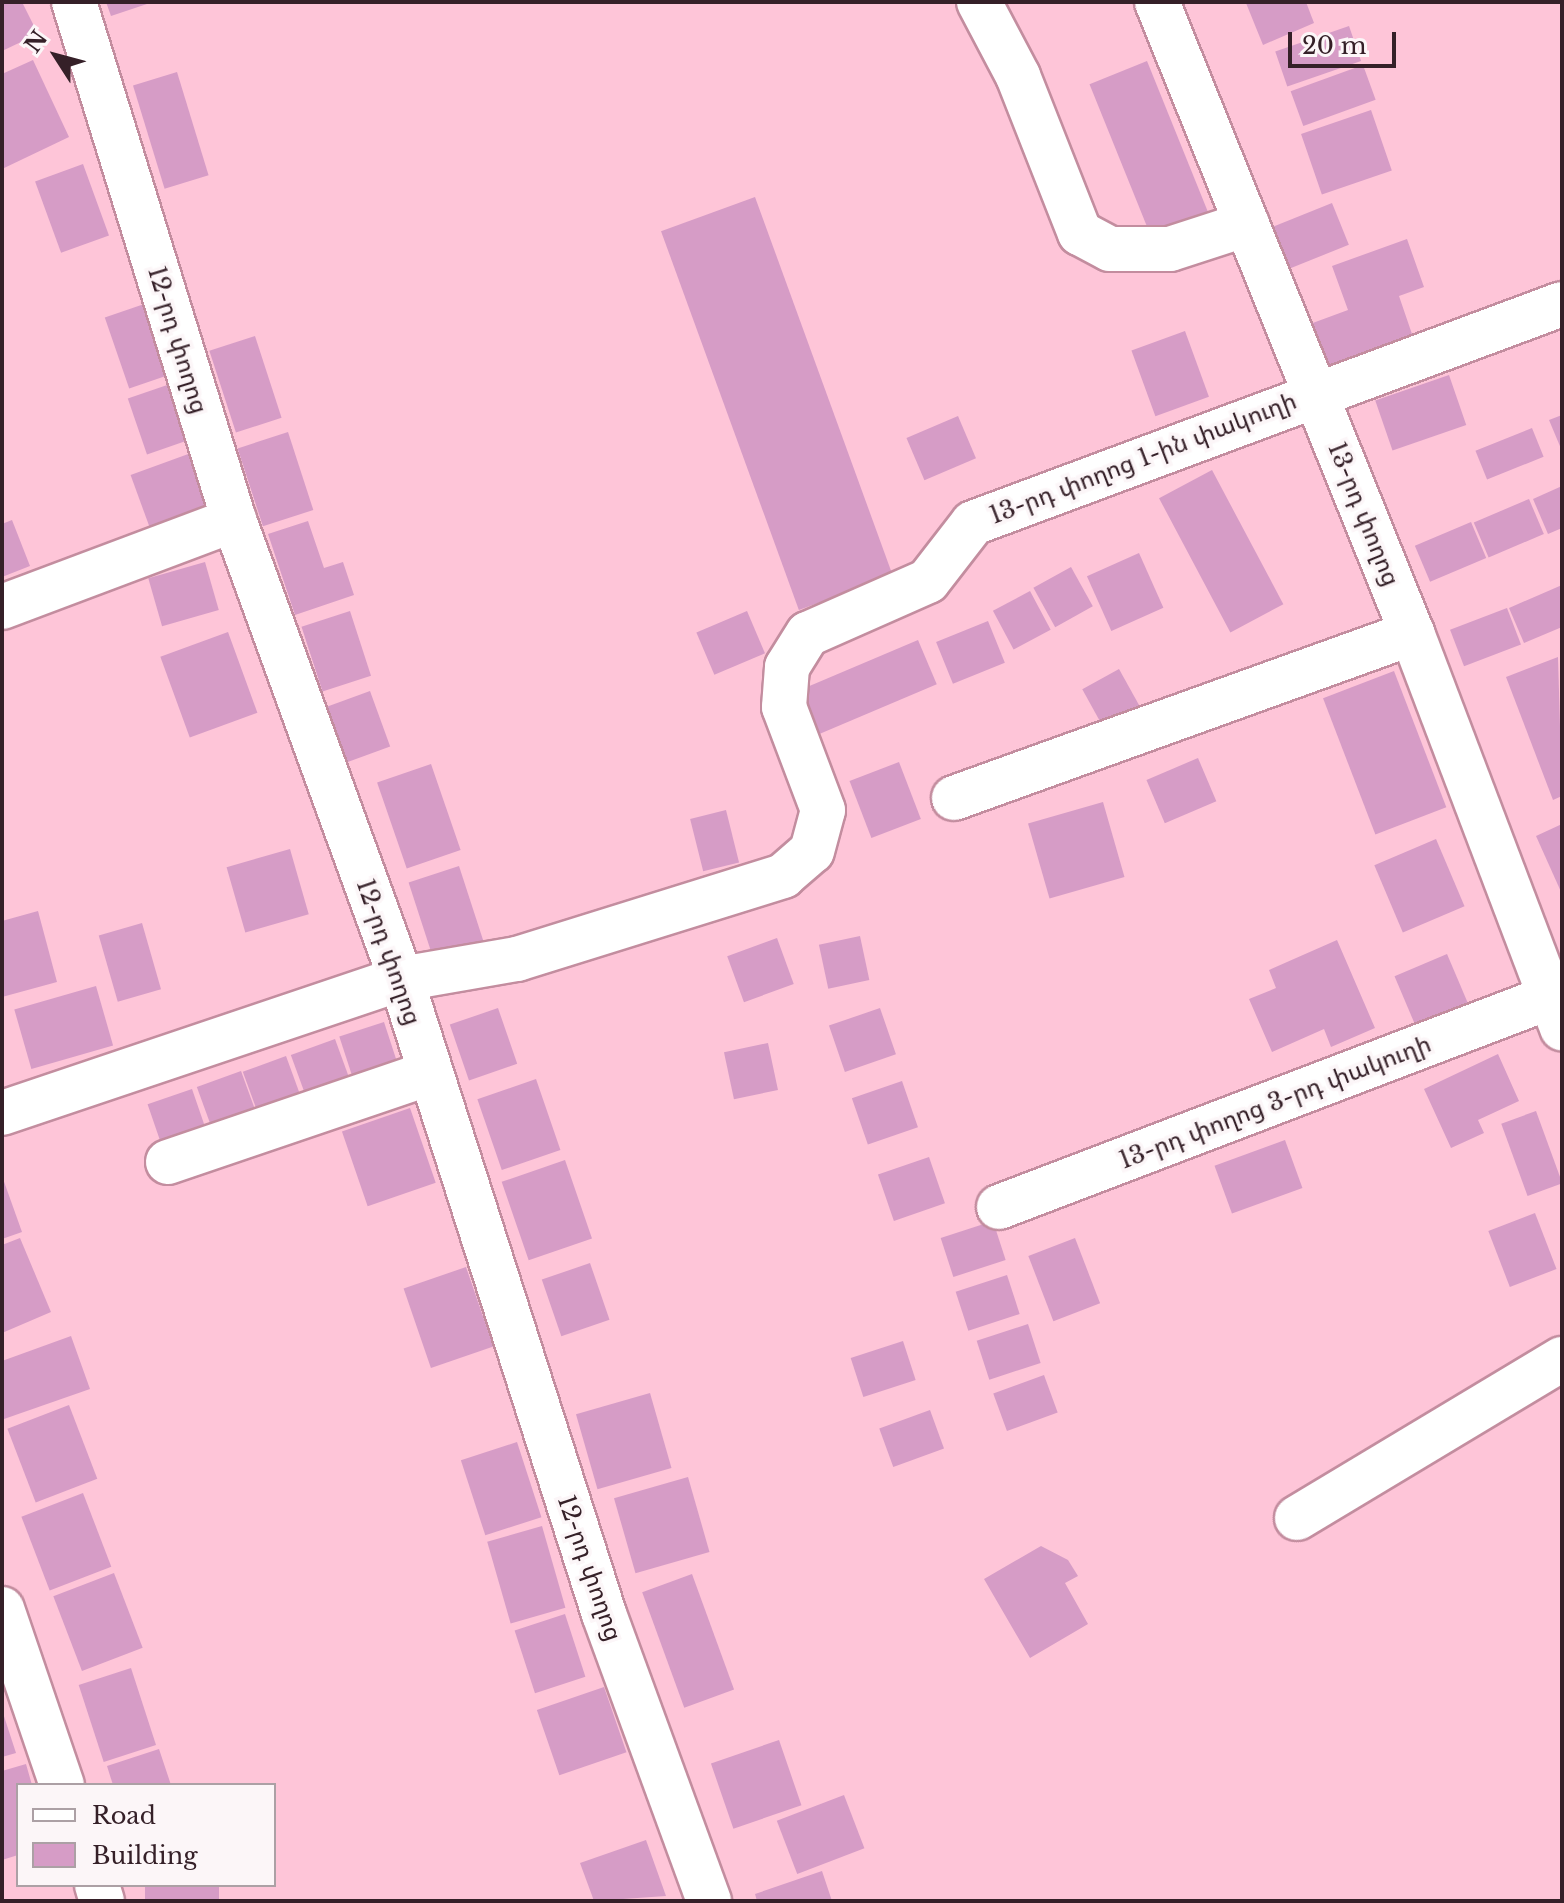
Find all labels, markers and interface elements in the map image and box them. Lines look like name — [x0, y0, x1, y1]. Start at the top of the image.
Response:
north arrow — [16, 16, 96, 96]
scale bar — [1292, 16, 1400, 66]
text: N — [19, 25, 53, 58]
text: 20 m — [1302, 31, 1367, 60]
street label: 12-րդ փողոց — [142, 263, 214, 417]
street label: 13-րդ փողոց 1-ին փակուղի — [985, 386, 1301, 530]
street label: 13-րդ փողոց — [1322, 438, 1406, 590]
street label: 12-րդ փողոց — [351, 875, 427, 1029]
street label: 13-րդ փողոց 3-րդ փակուղի — [1115, 1029, 1435, 1175]
street label: 12-րդ փողոց — [552, 1491, 628, 1645]
legend — [16, 1783, 276, 1887]
text: Road — [92, 1801, 156, 1830]
text: Building — [92, 1841, 198, 1870]

